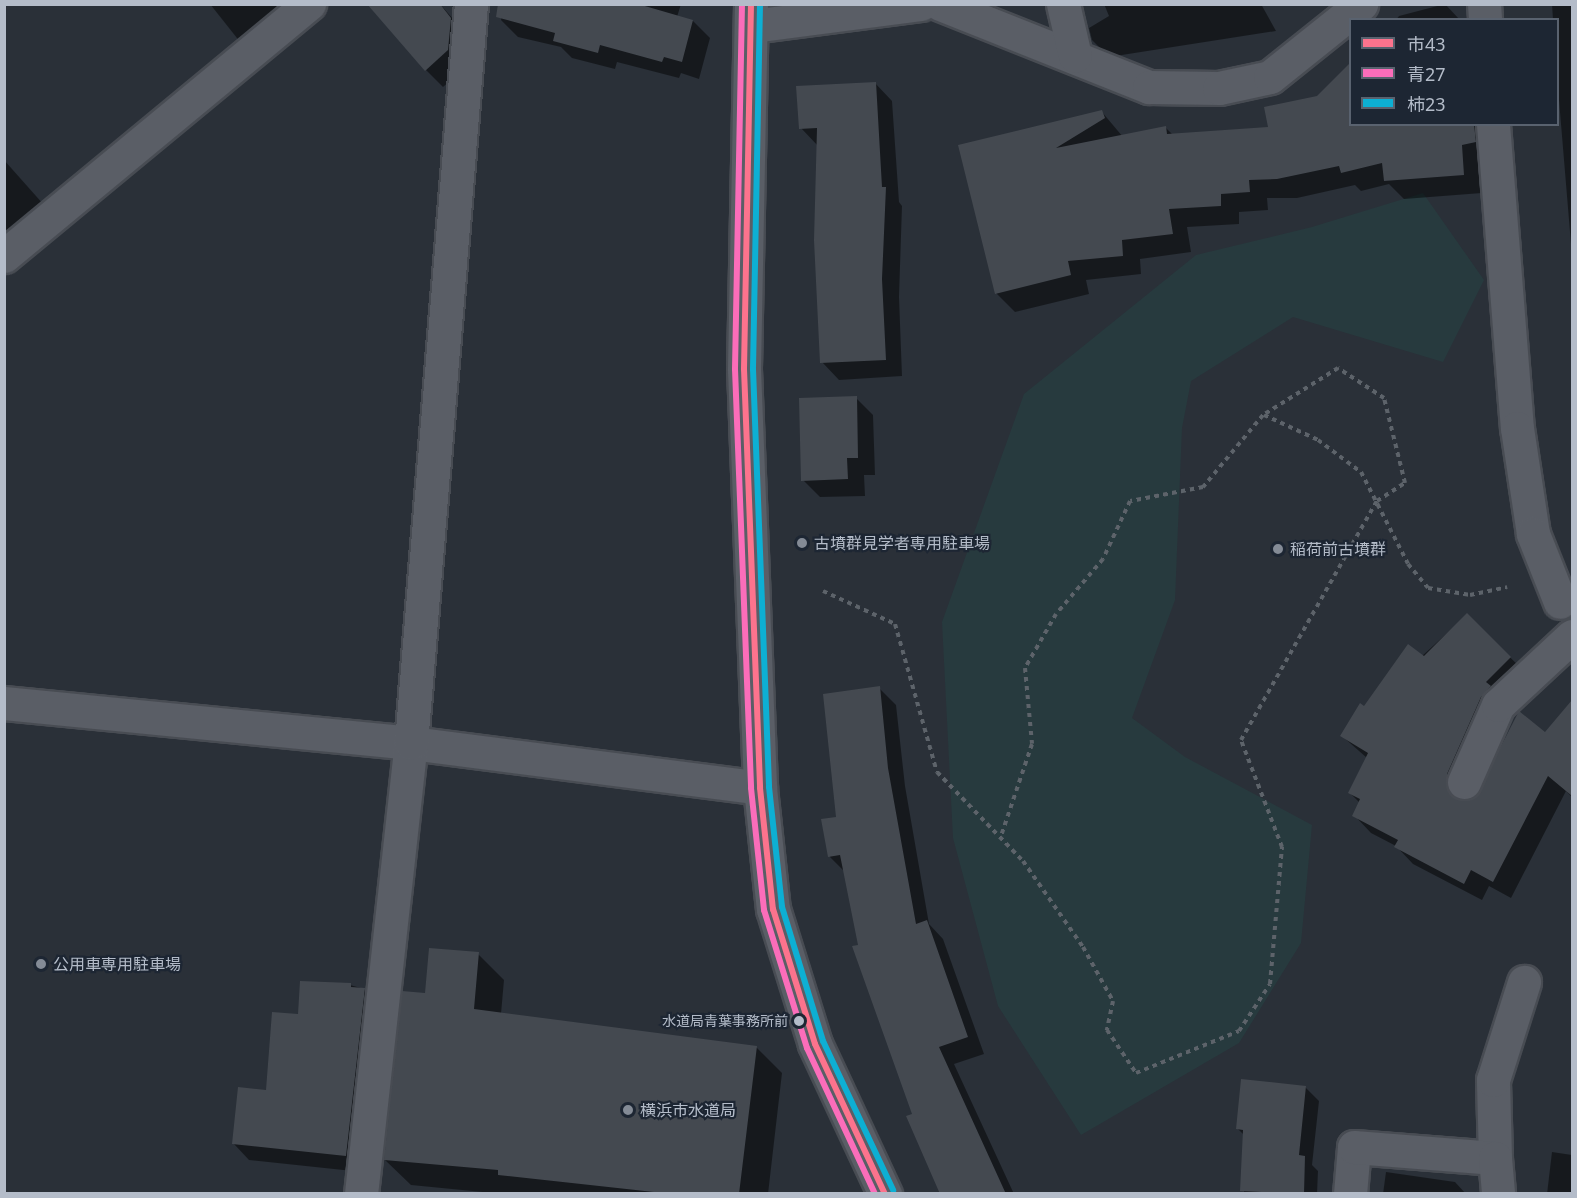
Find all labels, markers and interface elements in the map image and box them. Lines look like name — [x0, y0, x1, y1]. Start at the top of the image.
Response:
legend — [1349, 18, 1559, 126]
text: 市43 — [1407, 32, 1446, 56]
text: 青27 — [1407, 62, 1446, 86]
text: 柿23 — [1407, 92, 1446, 116]
place label: 古墳群見学者専用駐車場 — [814, 533, 990, 553]
marker: 古墳群見学者専用駐車場 — [795, 536, 809, 550]
place label: 稲荷前古墳群 — [1290, 539, 1386, 559]
marker: 稲荷前古墳群 — [1271, 542, 1285, 556]
place label: 公用車専用駐車場 — [53, 954, 181, 974]
marker: 公用車専用駐車場 — [34, 957, 48, 971]
place label: 水道局青葉事務所前 — [662, 1013, 788, 1029]
marker: 水道局青葉事務所前 — [793, 1015, 805, 1027]
place label: 横浜市水道局 — [640, 1100, 736, 1120]
marker: 横浜市水道局 — [621, 1103, 635, 1117]

